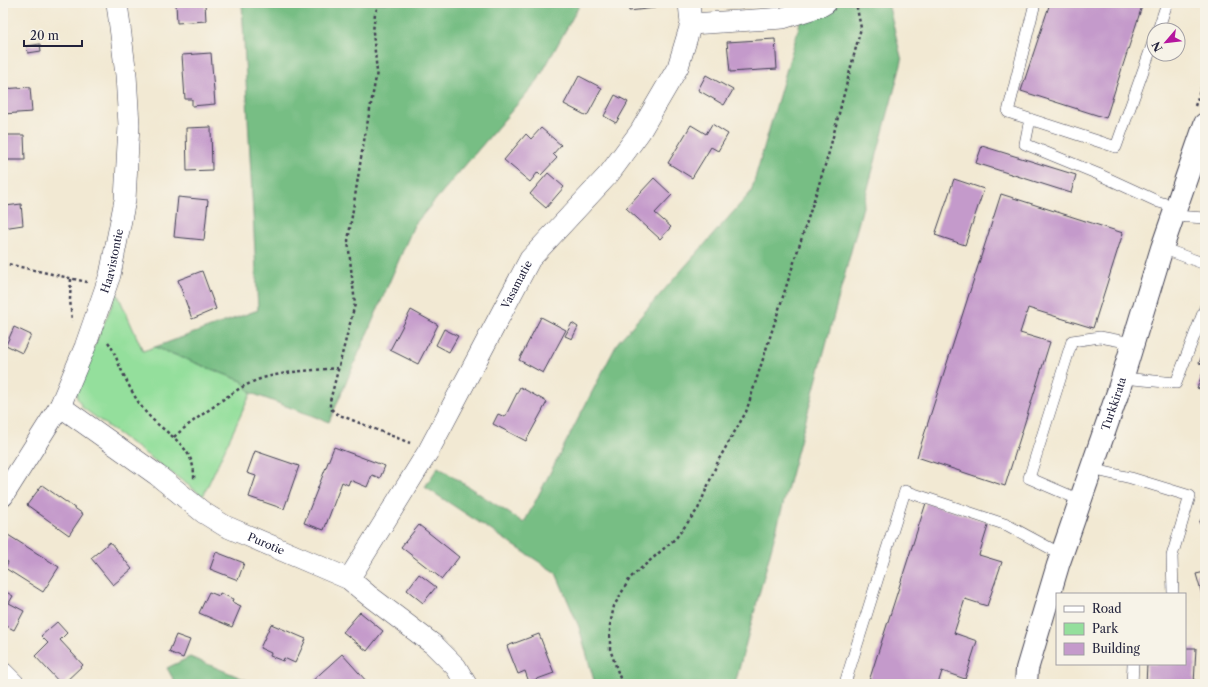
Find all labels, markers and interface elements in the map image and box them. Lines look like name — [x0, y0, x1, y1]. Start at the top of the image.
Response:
scale bar — [24, 22, 82, 48]
north arrow — [1146, 22, 1186, 62]
text: 20 m — [30, 28, 59, 43]
text: N — [1149, 39, 1166, 54]
street label: Haavistontie — [97, 228, 126, 295]
street label: Vasamatie — [498, 258, 535, 312]
street label: Turkkirata — [1098, 375, 1129, 432]
street label: Purotie — [246, 530, 287, 558]
legend — [1056, 593, 1186, 665]
text: Road — [1092, 601, 1122, 616]
text: Park — [1092, 621, 1119, 636]
text: Building — [1092, 641, 1140, 656]

